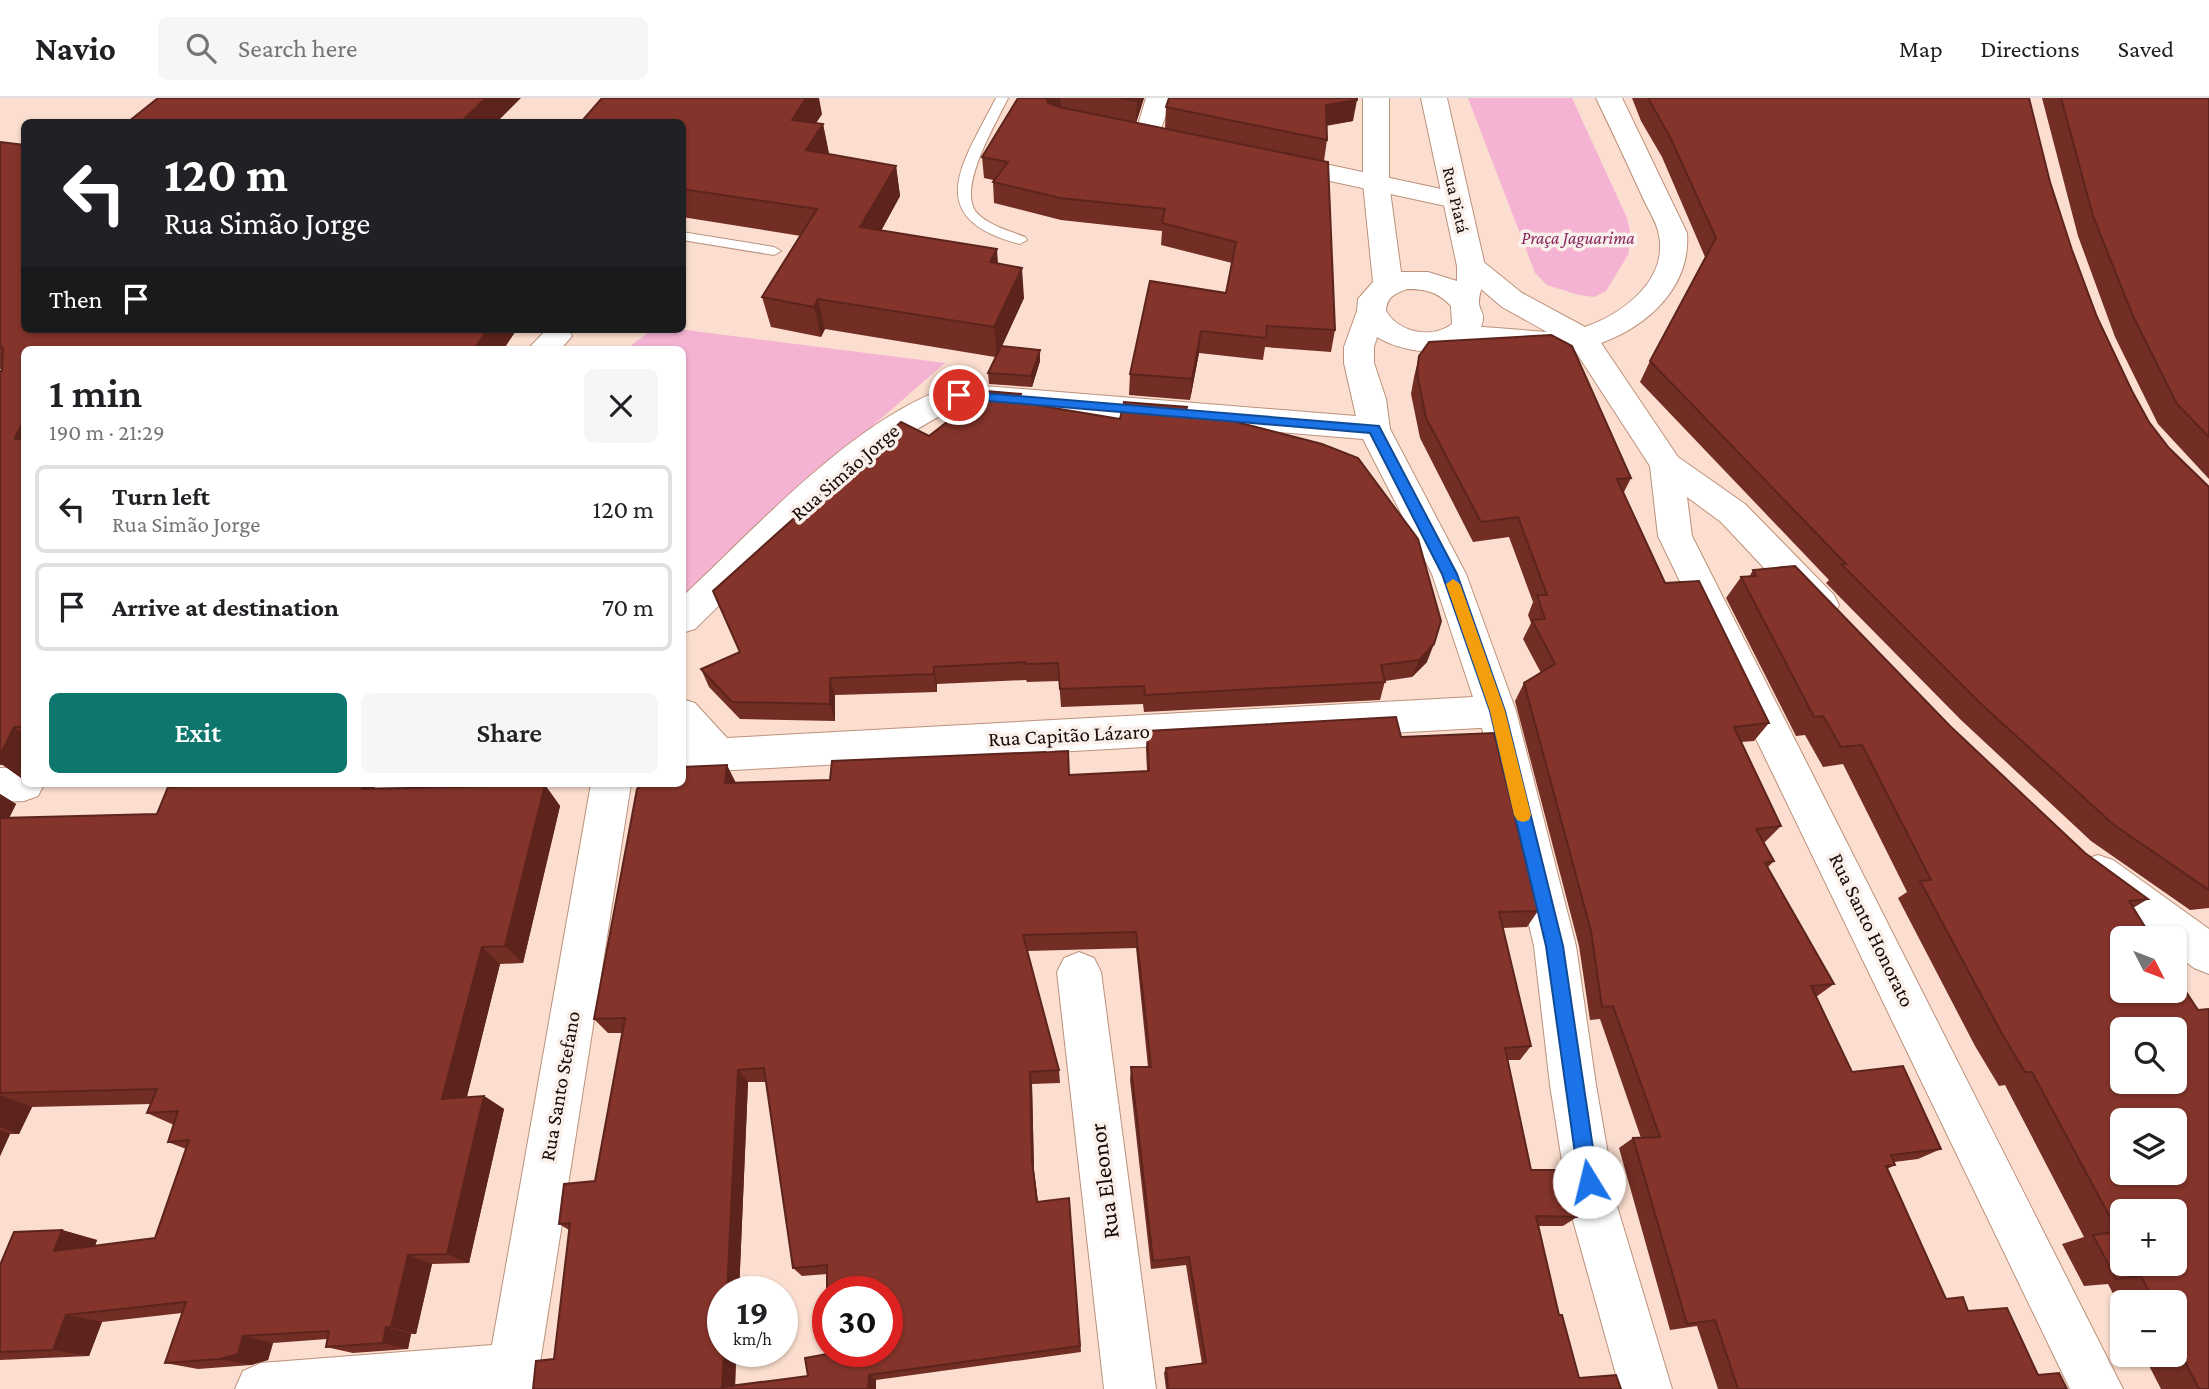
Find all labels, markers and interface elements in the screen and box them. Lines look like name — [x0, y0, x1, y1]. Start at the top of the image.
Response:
search box — [158, 17, 648, 80]
icon: search — [182, 29, 220, 67]
text: Navio — [35, 30, 116, 67]
text: Search here — [238, 34, 357, 63]
text: Map — [1899, 35, 1943, 62]
text: Directions — [1981, 35, 2080, 62]
text: Saved — [2118, 35, 2174, 62]
icon: left — [49, 147, 140, 238]
text: 120 m — [164, 147, 288, 202]
street label: Rua Piatá — [1439, 165, 1473, 235]
text: Rua Simão Jorge — [164, 205, 370, 241]
park label: Praça Jaguarima — [1521, 228, 1635, 248]
icon: arrive — [117, 280, 155, 318]
text: Then — [49, 285, 103, 314]
pin — [929, 365, 989, 425]
text: 1 min — [49, 369, 142, 416]
button: close — [584, 369, 658, 443]
icon: arrive — [940, 376, 978, 414]
text: 190 m · 21:29 — [49, 419, 165, 445]
street label: Rua Simão Jorge — [786, 419, 904, 525]
text: Turn left — [112, 482, 210, 511]
icon: left — [53, 490, 91, 528]
text: 120 m — [593, 495, 654, 524]
text: Rua Simão Jorge — [112, 511, 260, 537]
icon: arrive — [53, 588, 91, 626]
text: Arrive at destination — [112, 593, 339, 622]
text: 70 m — [602, 593, 654, 622]
button: Exit — [49, 693, 347, 773]
button: Share — [361, 693, 658, 773]
street label: Rua Capitão Lázaro — [988, 719, 1150, 751]
street label: Rua Santo Honorato — [1824, 849, 1920, 1011]
north arrow — [2110, 926, 2188, 1003]
map controls — [2110, 926, 2187, 1367]
street label: Rua Santo Stefano — [535, 1009, 585, 1163]
button: search — [2110, 1017, 2187, 1094]
button: layers — [2110, 1108, 2187, 1185]
street label: Rua Eleonor — [1083, 1121, 1124, 1241]
position arrow — [1552, 1145, 1626, 1219]
button: + — [2110, 1199, 2187, 1276]
speed limit sign: 30 — [812, 1276, 903, 1367]
button: − — [2110, 1290, 2187, 1367]
text: 19 — [736, 1293, 769, 1332]
text: km/h — [733, 1329, 772, 1349]

